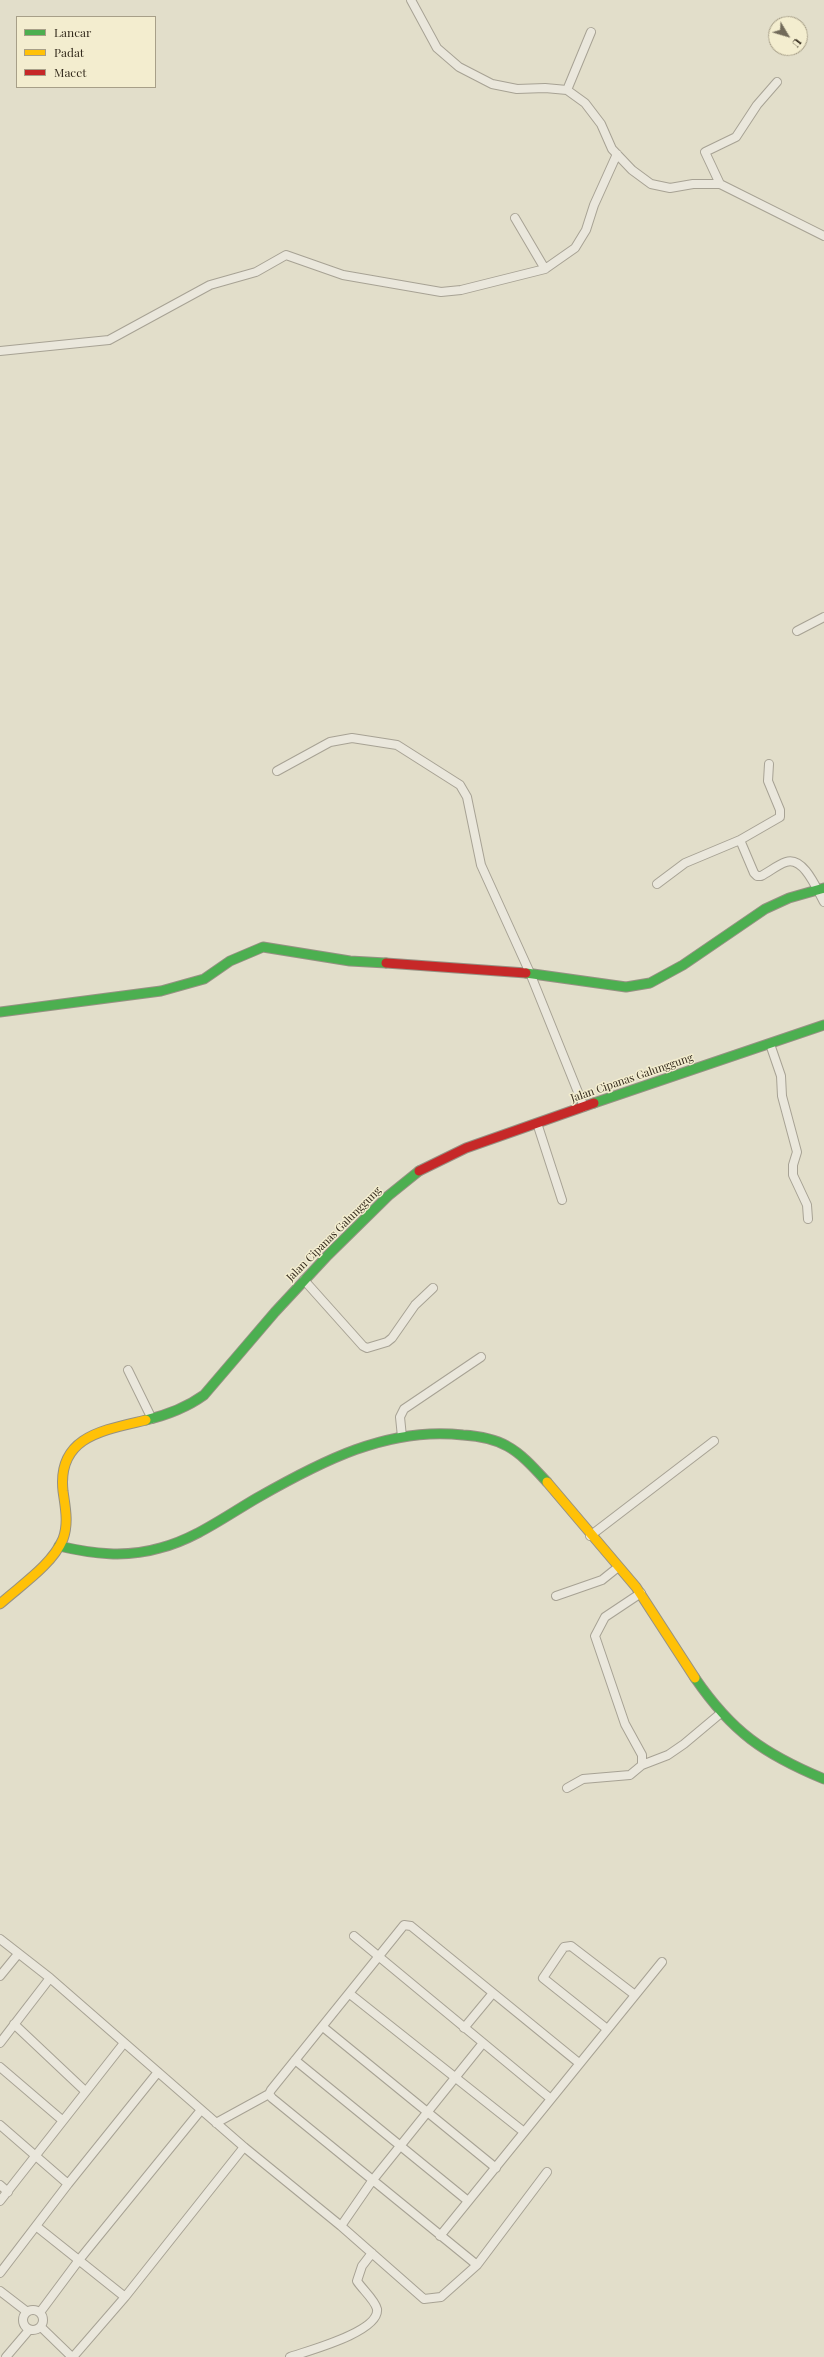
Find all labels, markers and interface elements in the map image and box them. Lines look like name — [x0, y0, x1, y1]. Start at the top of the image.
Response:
legend — [16, 16, 156, 88]
north arrow — [768, 16, 808, 56]
text: Lancar — [54, 24, 91, 40]
text: U — [789, 35, 805, 51]
text: Padat — [54, 44, 84, 60]
text: Macet — [54, 64, 87, 80]
street label: Jalan Cipanas Galunggung — [569, 1051, 695, 1105]
street label: Jalan Cipanas Galunggung — [284, 1184, 384, 1284]

